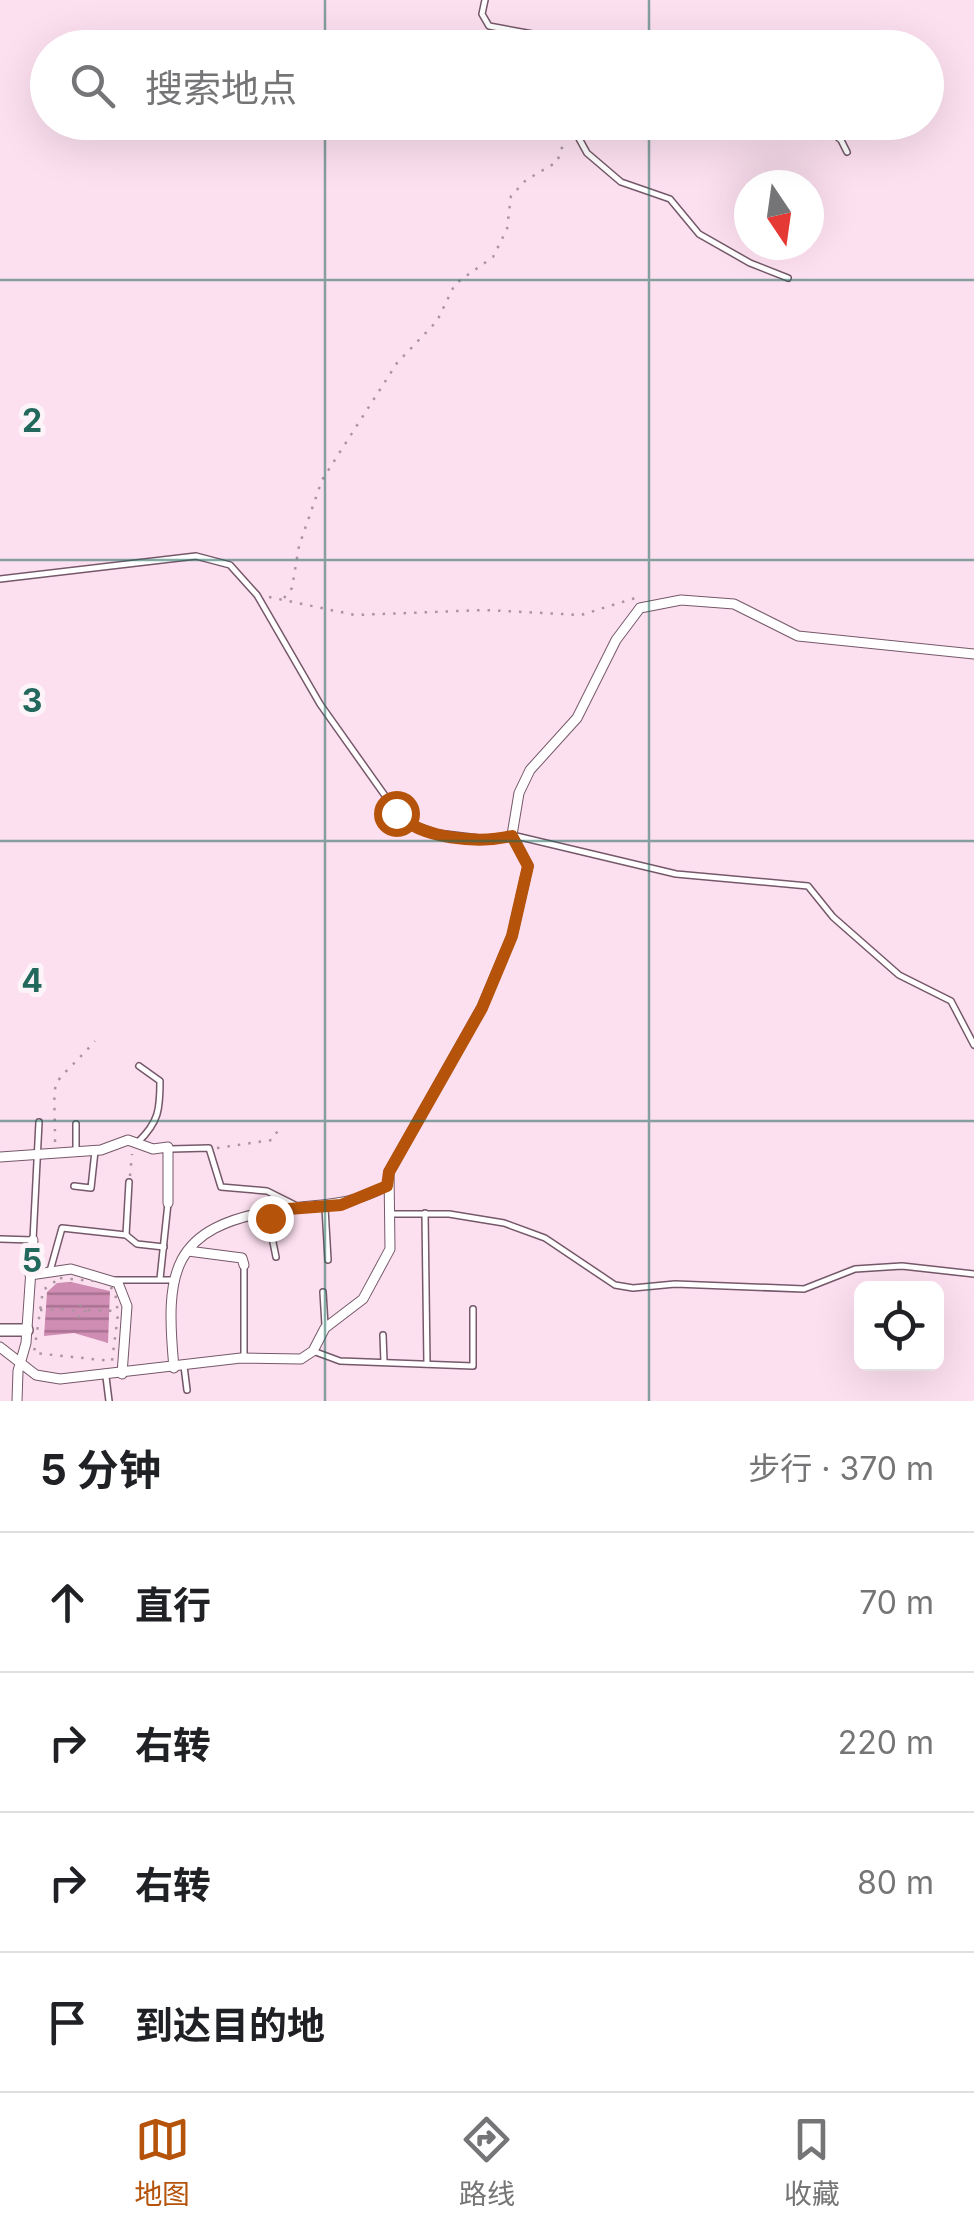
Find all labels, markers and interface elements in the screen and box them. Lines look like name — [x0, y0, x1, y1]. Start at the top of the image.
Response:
search box — [30, 30, 944, 140]
icon: search — [65, 58, 120, 113]
text: 搜索地点 — [145, 65, 297, 111]
north arrow — [734, 170, 824, 260]
text: 2 — [22, 401, 42, 440]
text: 3 — [22, 681, 42, 720]
route start — [374, 791, 420, 837]
text: 4 — [21, 961, 43, 1000]
route end — [248, 1196, 294, 1242]
text: 5 — [22, 1241, 42, 1280]
map controls — [854, 1281, 944, 1371]
button: locate — [854, 1281, 944, 1371]
text: 5 分钟 — [40, 1444, 161, 1495]
text: 步行 · 370 m — [748, 1449, 934, 1488]
icon: ahead — [40, 1575, 95, 1630]
text: 直行 — [135, 1582, 211, 1628]
text: 70 m — [859, 1583, 934, 1622]
icon: right — [40, 1715, 95, 1770]
text: 右转 — [135, 1722, 211, 1768]
text: 220 m — [838, 1723, 934, 1762]
icon: right — [40, 1855, 95, 1910]
text: 右转 — [135, 1862, 211, 1908]
text: 80 m — [857, 1863, 934, 1902]
icon: arrive — [40, 1995, 95, 2050]
text: 到达目的地 — [135, 2002, 325, 2048]
tab: 地图 — [134, 2112, 190, 2212]
tab: 路线 — [459, 2112, 515, 2212]
tab: 收藏 — [784, 2112, 840, 2212]

